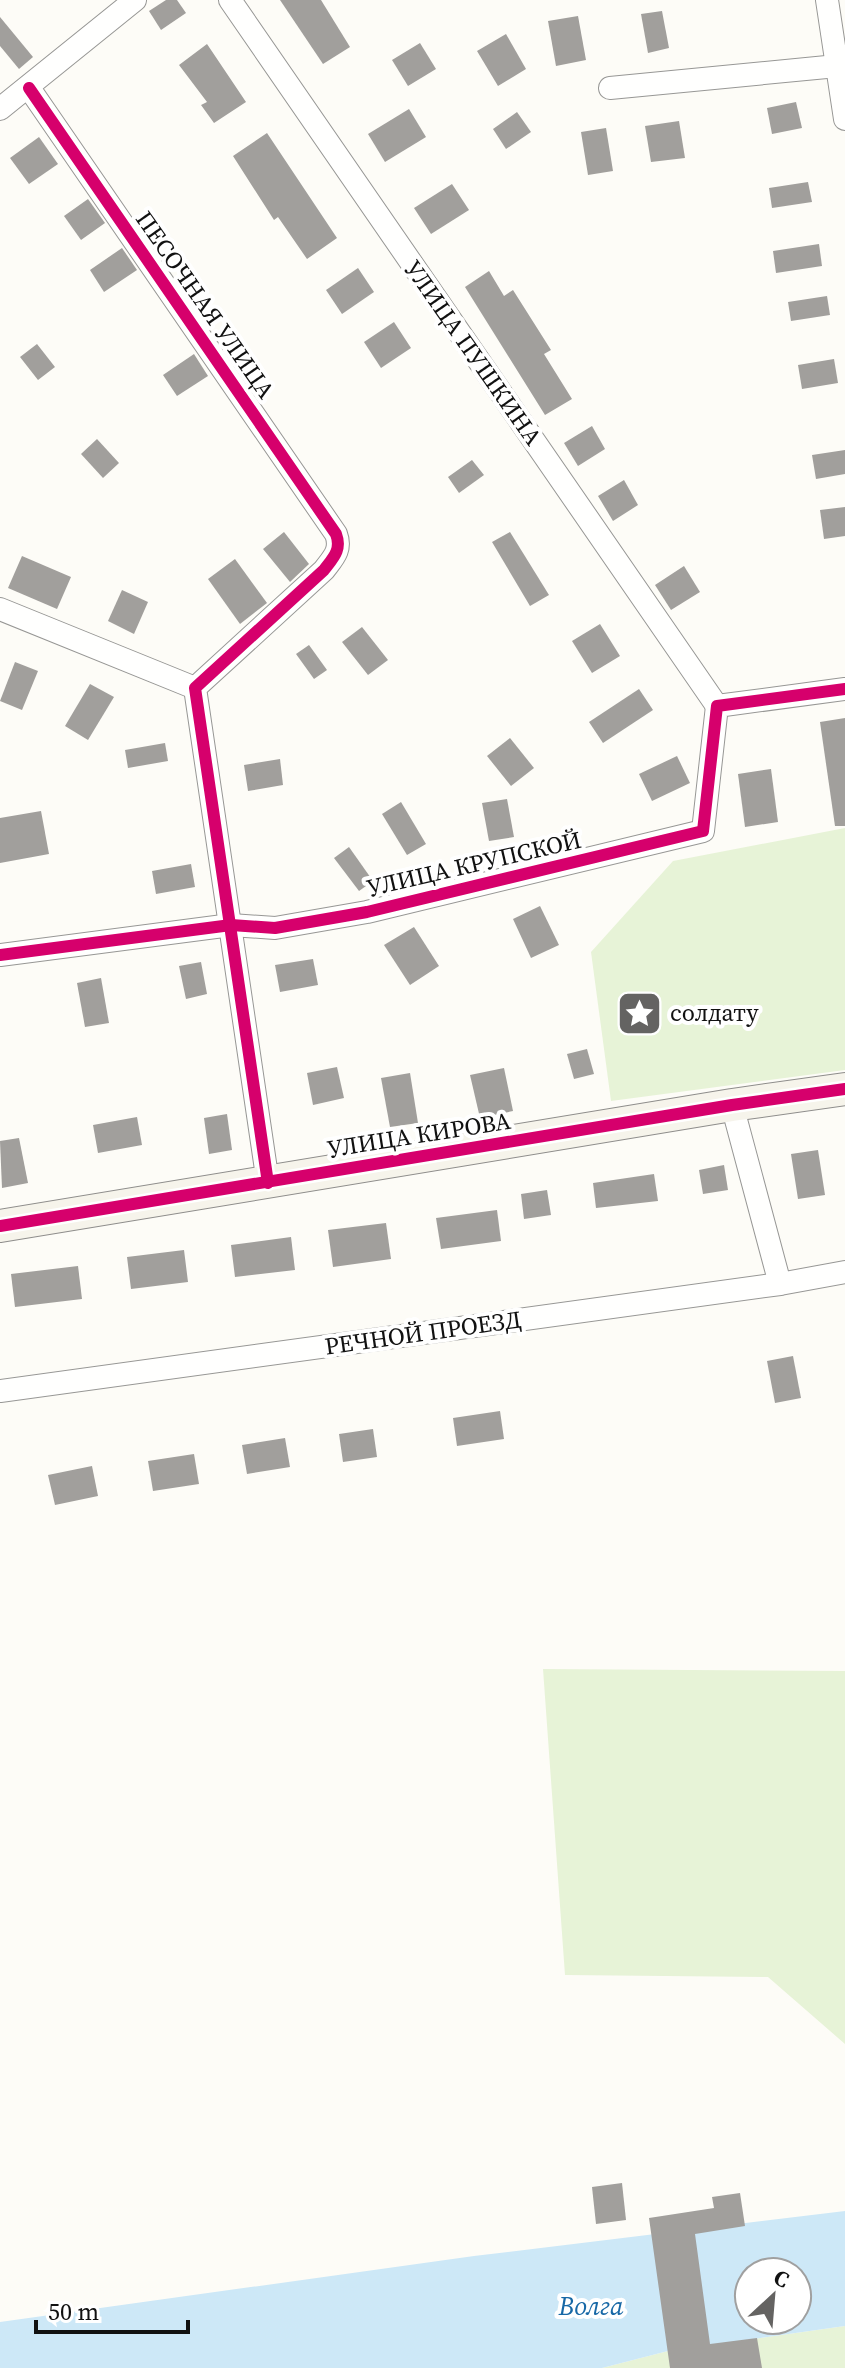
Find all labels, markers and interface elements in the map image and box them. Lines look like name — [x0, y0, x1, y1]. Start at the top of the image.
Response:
street label: ПЕСОЧНАЯ УЛИЦА — [128, 204, 283, 405]
street label: УЛИЦА ПУШКИНА — [397, 253, 550, 452]
street label: УЛИЦА КРУПСКОЙ — [363, 823, 584, 904]
place icon: солдату — [615, 989, 663, 1037]
place label: солдату — [670, 996, 759, 1029]
street label: УЛИЦА КИРОВА — [325, 1104, 513, 1165]
street label: РЕЧНОЙ ПРОЕЗД — [323, 1302, 523, 1363]
north arrow — [733, 2256, 813, 2336]
text: С — [769, 2262, 795, 2295]
scale bar — [36, 2284, 188, 2334]
water label: Волга — [557, 2288, 624, 2324]
text: 50 m — [48, 2295, 99, 2328]

